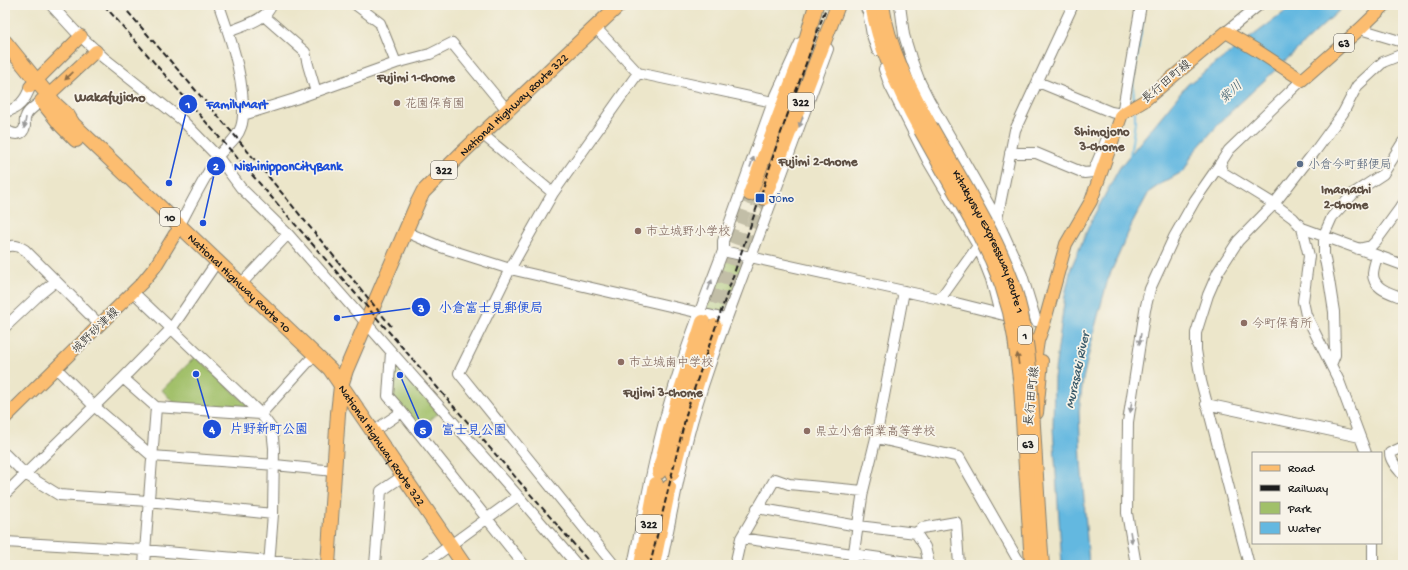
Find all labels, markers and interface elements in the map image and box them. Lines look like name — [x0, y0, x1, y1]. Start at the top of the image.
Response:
road number: 63 — [1334, 34, 1354, 52]
street label: National Highway Route 322 — [458, 52, 572, 160]
street label: 長行田町線 — [1139, 57, 1195, 107]
one-way arrow — [64, 71, 74, 81]
district label: Fujimi 1-chome — [376, 71, 456, 86]
water label: 紫川 — [1216, 78, 1246, 107]
district label: Wakafujicho — [73, 90, 146, 107]
callout: FamilyMart — [178, 91, 275, 116]
road number: 322 — [788, 93, 814, 111]
place label: 花園保育園 — [405, 97, 465, 112]
text: FamilyMart — [205, 98, 269, 113]
marker: 花園保育園 — [392, 98, 402, 108]
text: 1 — [185, 99, 191, 113]
one-way arrow — [21, 116, 27, 129]
one-way arrow — [798, 117, 804, 129]
district label: Shimojono 3-chome — [1074, 125, 1130, 155]
callout: NishinipponCityBank — [206, 153, 350, 178]
district label: Fujimi 2-chome — [777, 155, 859, 170]
one-way arrow — [749, 156, 755, 168]
place label: 小倉今町郵便局 — [1308, 158, 1392, 173]
marker: 小倉今町郵便局 — [1295, 159, 1305, 169]
text: NishinipponCityBank — [234, 160, 344, 176]
text: 2 — [213, 161, 219, 175]
road number: 322 — [431, 161, 457, 179]
street label: Kitakyusyu Expressway Route 1 — [948, 168, 1026, 315]
district label: Imamachi 2-chome — [1321, 183, 1371, 213]
marker: Jōno — [754, 192, 766, 204]
place label: Jōno — [769, 193, 794, 207]
road number: 10 — [160, 208, 180, 226]
place label: 市立城野小学校 — [646, 225, 730, 240]
marker: 市立城野小学校 — [633, 226, 643, 236]
street label: National Highway Route 10 — [184, 232, 293, 337]
one-way arrow — [708, 279, 714, 291]
callout: 小倉富士見郵便局 — [411, 295, 551, 320]
text: 小倉富士見郵便局 — [439, 301, 543, 317]
text: 3 — [417, 303, 424, 317]
street label: 城野砂津線 — [69, 305, 123, 357]
place label: 今町保育所 — [1252, 317, 1312, 332]
marker: 今町保育所 — [1239, 318, 1249, 328]
road number: 1 — [1018, 326, 1032, 344]
water label: Murasaki River — [1063, 329, 1094, 410]
one-way arrow — [1137, 333, 1143, 345]
one-way arrow — [1015, 352, 1021, 365]
place label: 市立城南中学校 — [629, 356, 713, 371]
marker: 市立城南中学校 — [616, 357, 626, 367]
street label: 長行田町線 — [1022, 366, 1043, 427]
street label: National Highway Route 322 — [334, 383, 427, 510]
district label: Fujimi 3-chome — [622, 386, 704, 401]
one-way arrow — [1128, 401, 1134, 413]
callout: 片野新町公園 — [202, 416, 316, 441]
callout: 富士見公園 — [413, 417, 514, 442]
text: 片野新町公園 — [230, 422, 308, 438]
text: 富士見公園 — [441, 423, 507, 439]
text: 4 — [208, 424, 215, 438]
text: 5 — [420, 425, 427, 439]
place label: 県立小倉商業高等学校 — [815, 425, 935, 440]
marker: 県立小倉商業高等学校 — [802, 426, 812, 436]
road number: 63 — [1018, 435, 1038, 453]
legend — [1252, 452, 1382, 544]
text: Road — [1288, 463, 1315, 477]
text: Railway — [1288, 483, 1328, 497]
text: Park — [1287, 503, 1313, 517]
road number: 322 — [636, 515, 662, 533]
text: Water — [1288, 523, 1322, 537]
one-way arrow — [1128, 530, 1134, 543]

